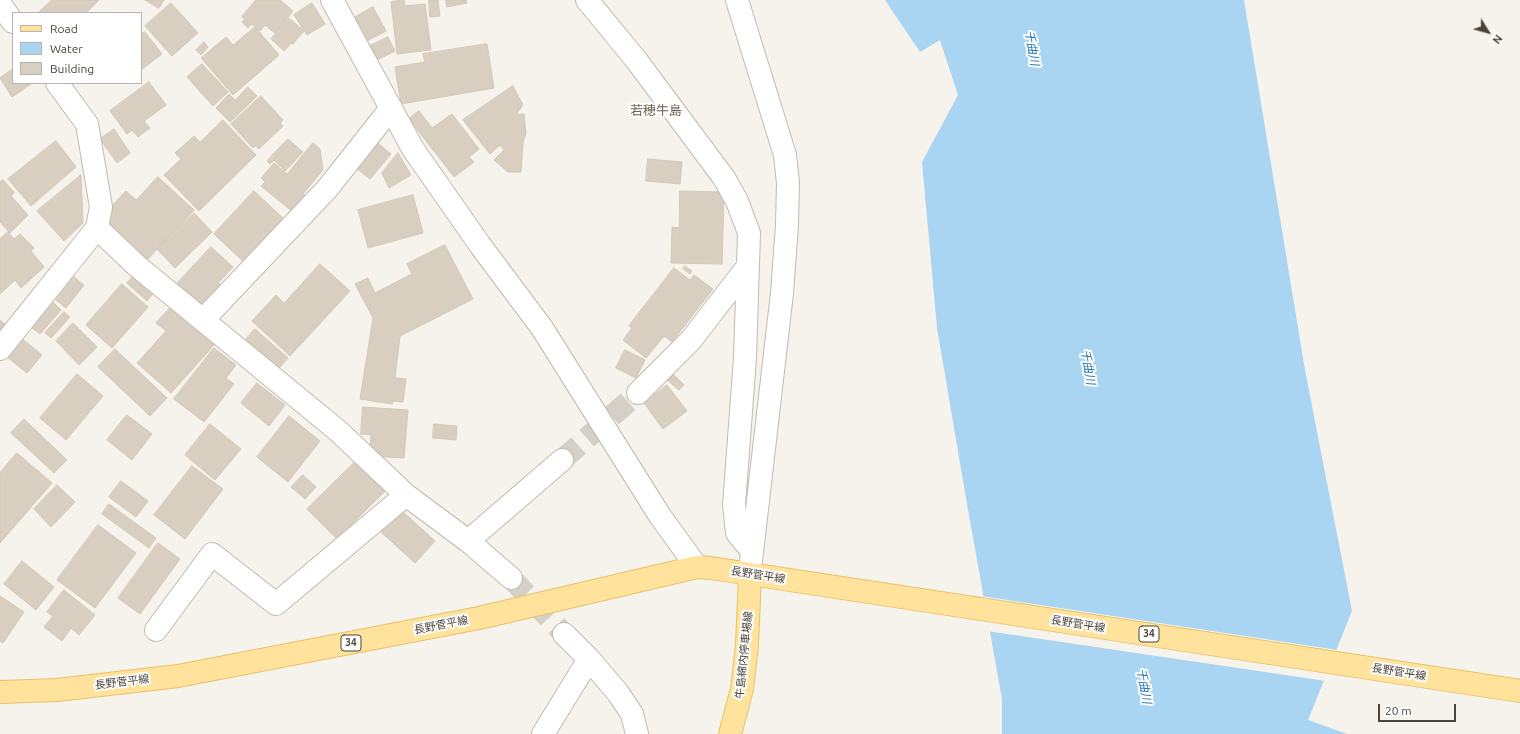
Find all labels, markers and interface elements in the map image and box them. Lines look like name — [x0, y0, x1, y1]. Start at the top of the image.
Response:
legend — [12, 12, 142, 84]
north arrow — [1468, 12, 1508, 52]
text: Road — [50, 22, 78, 35]
water label: 千曲川 — [1022, 29, 1042, 67]
text: N — [1490, 32, 1505, 46]
text: Water — [50, 42, 83, 55]
text: Building — [50, 62, 94, 75]
district label: 若穂牛島 — [630, 103, 682, 119]
water label: 千曲川 — [1078, 348, 1098, 386]
street label: 長野菅平線 — [730, 564, 786, 586]
street label: 牛島綿内停車場線 — [733, 611, 755, 699]
street label: 長野菅平線 — [413, 613, 469, 637]
street label: 長野菅平線 — [1050, 613, 1106, 635]
road number: 34 — [1139, 626, 1159, 642]
road number: 34 — [341, 635, 361, 651]
street label: 長野菅平線 — [1371, 661, 1427, 683]
water label: 千曲川 — [1134, 667, 1154, 705]
street label: 長野菅平線 — [94, 672, 150, 692]
scale bar — [1380, 696, 1458, 722]
text: 20 m — [1385, 704, 1412, 717]

